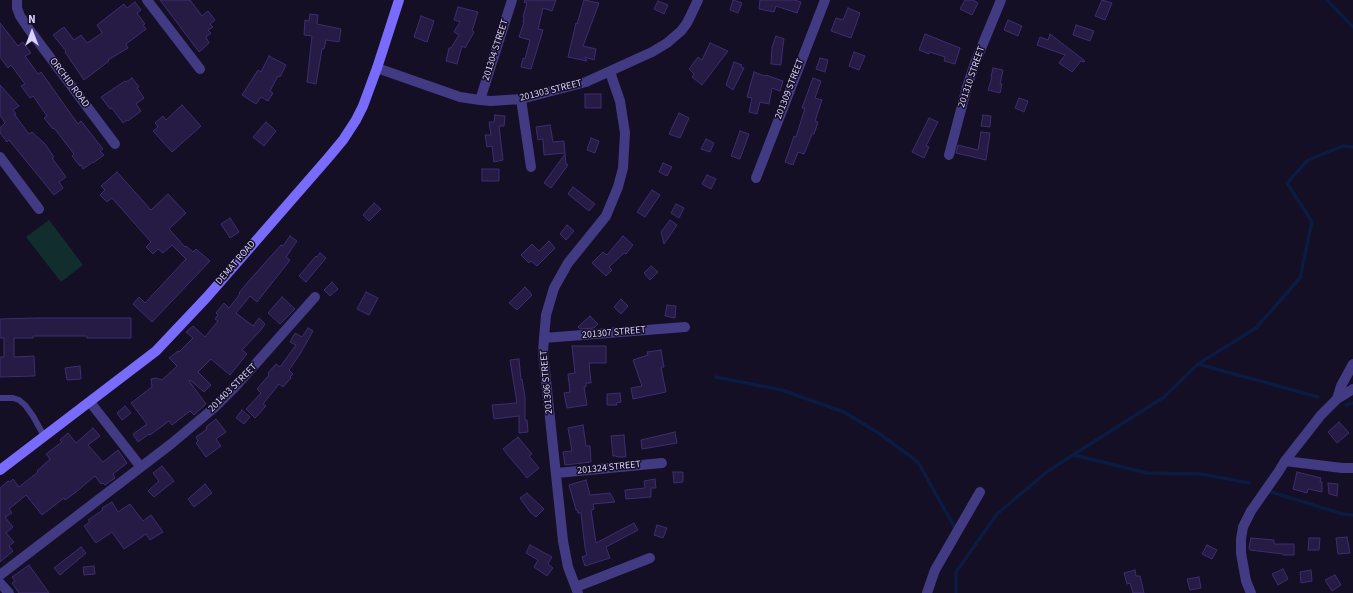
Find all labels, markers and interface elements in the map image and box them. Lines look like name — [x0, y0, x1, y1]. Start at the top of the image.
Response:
north arrow — [12, 12, 52, 52]
text: N — [28, 12, 36, 27]
street label: 201304 STREET — [480, 18, 512, 82]
street label: 201310 STREET — [956, 45, 988, 109]
street label: ORCHID ROAD — [46, 56, 92, 110]
street label: 201309 STREET — [773, 57, 807, 121]
street label: 201303 STREET — [519, 77, 583, 105]
street label: DEMAT ROAD — [214, 238, 258, 288]
street label: 201307 STREET — [582, 324, 646, 342]
street label: 201306 STREET — [538, 350, 556, 414]
street label: 201403 STREET — [206, 361, 260, 415]
street label: 201324 STREET — [577, 459, 641, 477]

